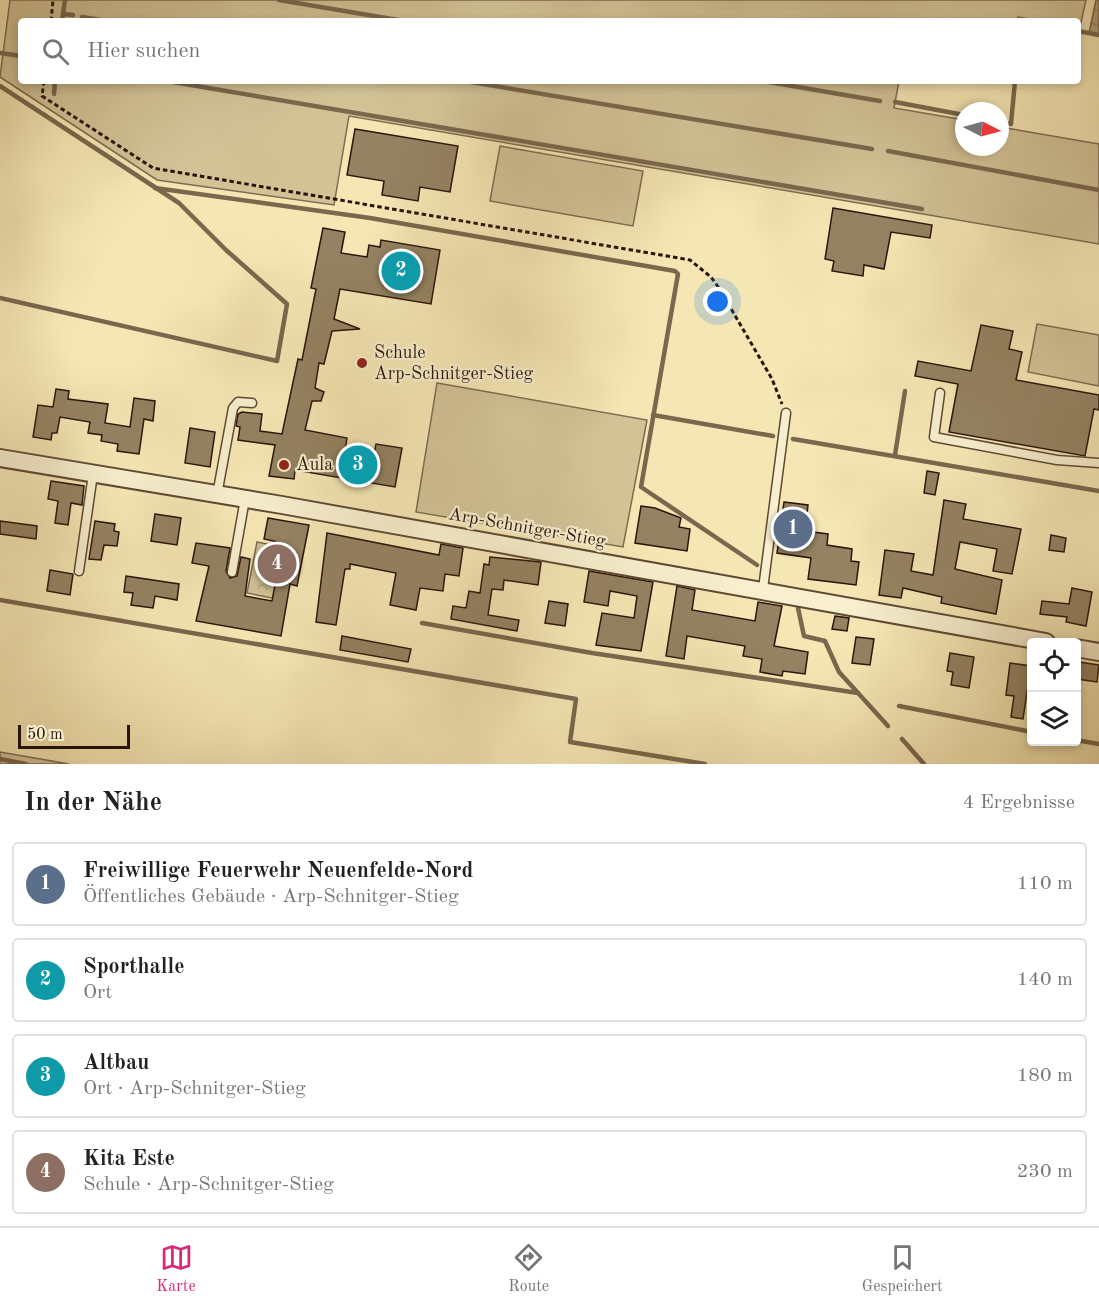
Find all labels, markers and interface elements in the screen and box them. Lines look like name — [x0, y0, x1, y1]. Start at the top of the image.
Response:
search box — [18, 18, 1081, 84]
icon: search — [39, 35, 72, 68]
text: Hier suchen — [87, 40, 200, 62]
north arrow — [955, 102, 1009, 156]
pin: 2 — [382, 248, 420, 294]
your location — [703, 287, 732, 316]
place label: Schule Arp-Schnitger-Stieg — [374, 344, 533, 383]
marker: Schule Arp-Schnitger-Stieg — [355, 356, 369, 370]
pin: 3 — [338, 442, 378, 488]
place label: Aula — [296, 456, 333, 474]
marker: Aula — [277, 458, 291, 472]
street label: Arp-Schnitger-Stieg — [447, 505, 607, 551]
pin: 1 — [774, 506, 812, 552]
pin: 4 — [258, 542, 296, 586]
map controls — [1027, 638, 1081, 746]
button: locate — [1027, 638, 1081, 692]
button: layers — [1027, 692, 1081, 746]
scale bar — [18, 722, 130, 750]
text: 50 m — [27, 727, 63, 743]
text: In der Nähe — [24, 790, 162, 816]
text: 4 Ergebnisse — [963, 793, 1075, 813]
text: Freiwillige Feuerwehr Neuenfelde-Nord — [83, 860, 473, 882]
text: 1 — [40, 874, 51, 894]
text: 110 m — [1017, 874, 1073, 894]
text: Öffentliches Gebäude · Arp-Schnitger-Stieg — [83, 887, 459, 907]
text: Sporthalle — [83, 956, 185, 978]
text: 2 — [40, 970, 51, 990]
text: 140 m — [1017, 970, 1073, 990]
text: Ort — [83, 983, 112, 1003]
text: Altbau — [83, 1052, 149, 1074]
text: 3 — [40, 1066, 51, 1086]
text: 180 m — [1017, 1066, 1073, 1086]
text: Ort · Arp-Schnitger-Stieg — [83, 1079, 306, 1099]
text: Kita Este — [83, 1148, 175, 1170]
text: 4 — [40, 1162, 51, 1182]
text: 230 m — [1017, 1162, 1073, 1182]
text: Schule · Arp-Schnitger-Stieg — [83, 1175, 334, 1195]
tab: Karte — [156, 1241, 196, 1297]
tab: Route — [508, 1241, 549, 1297]
tab: Gespeichert — [862, 1241, 943, 1297]

